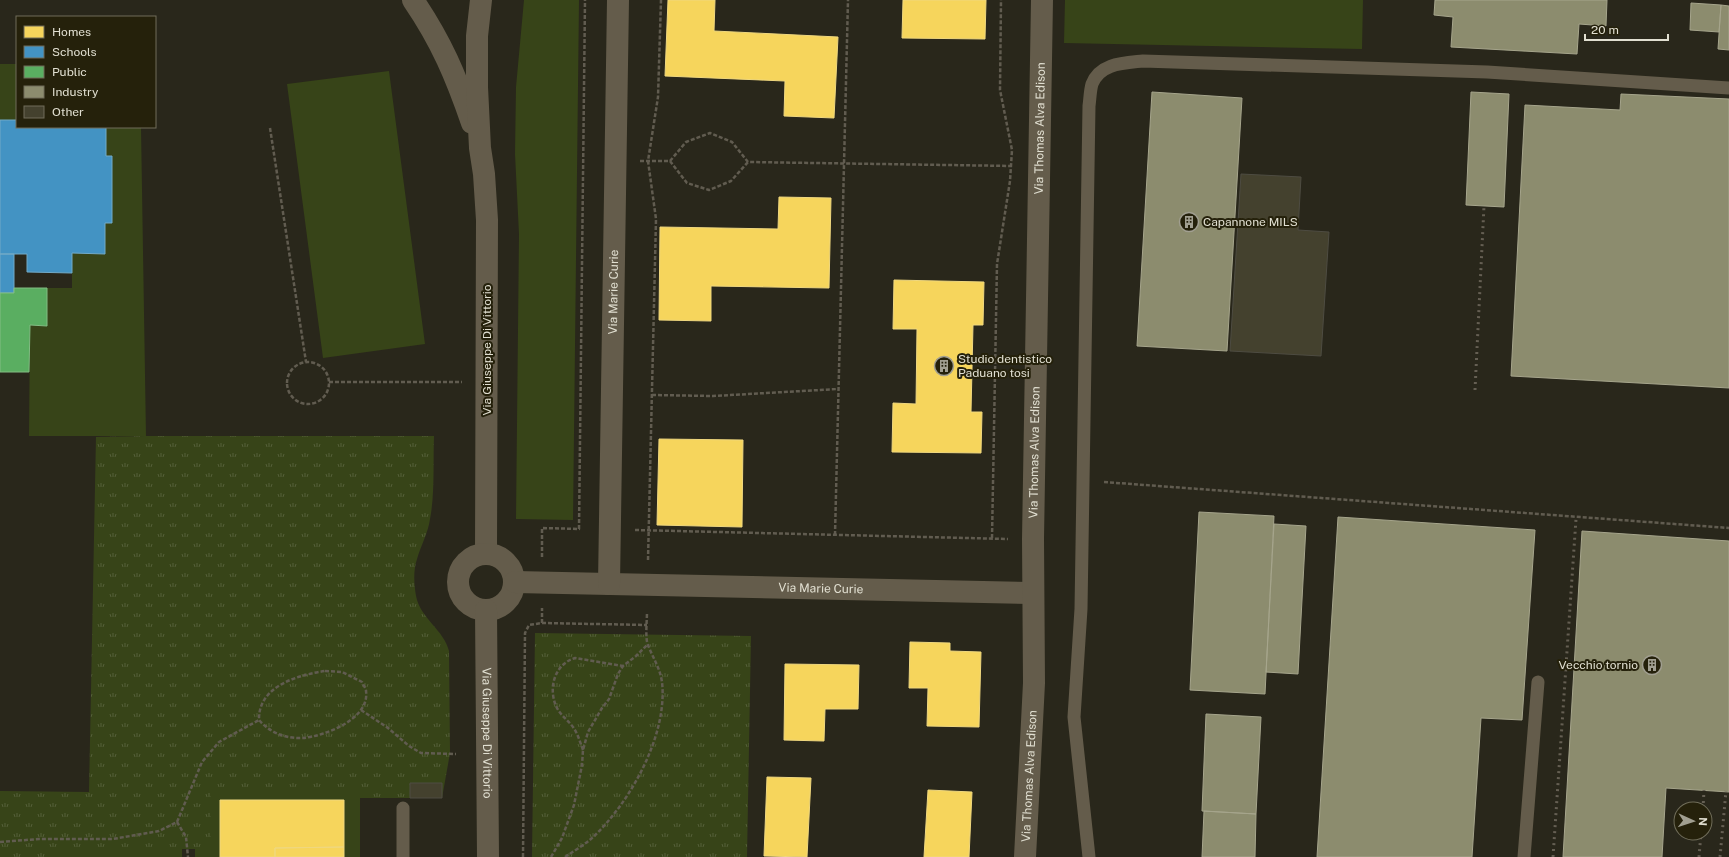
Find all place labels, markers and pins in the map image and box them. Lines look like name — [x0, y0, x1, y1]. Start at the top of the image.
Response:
building icon: Capannone MILS — [1178, 211, 1200, 233]
place label: Capannone MILS — [1203, 215, 1298, 229]
place label: Studio dentistico Paduano tosi — [958, 352, 1052, 380]
building icon: Studio dentistico Paduano tosi — [933, 355, 955, 377]
building icon: Vecchio tornio — [1641, 654, 1663, 676]
place label: Vecchio tornio — [1559, 658, 1638, 672]

